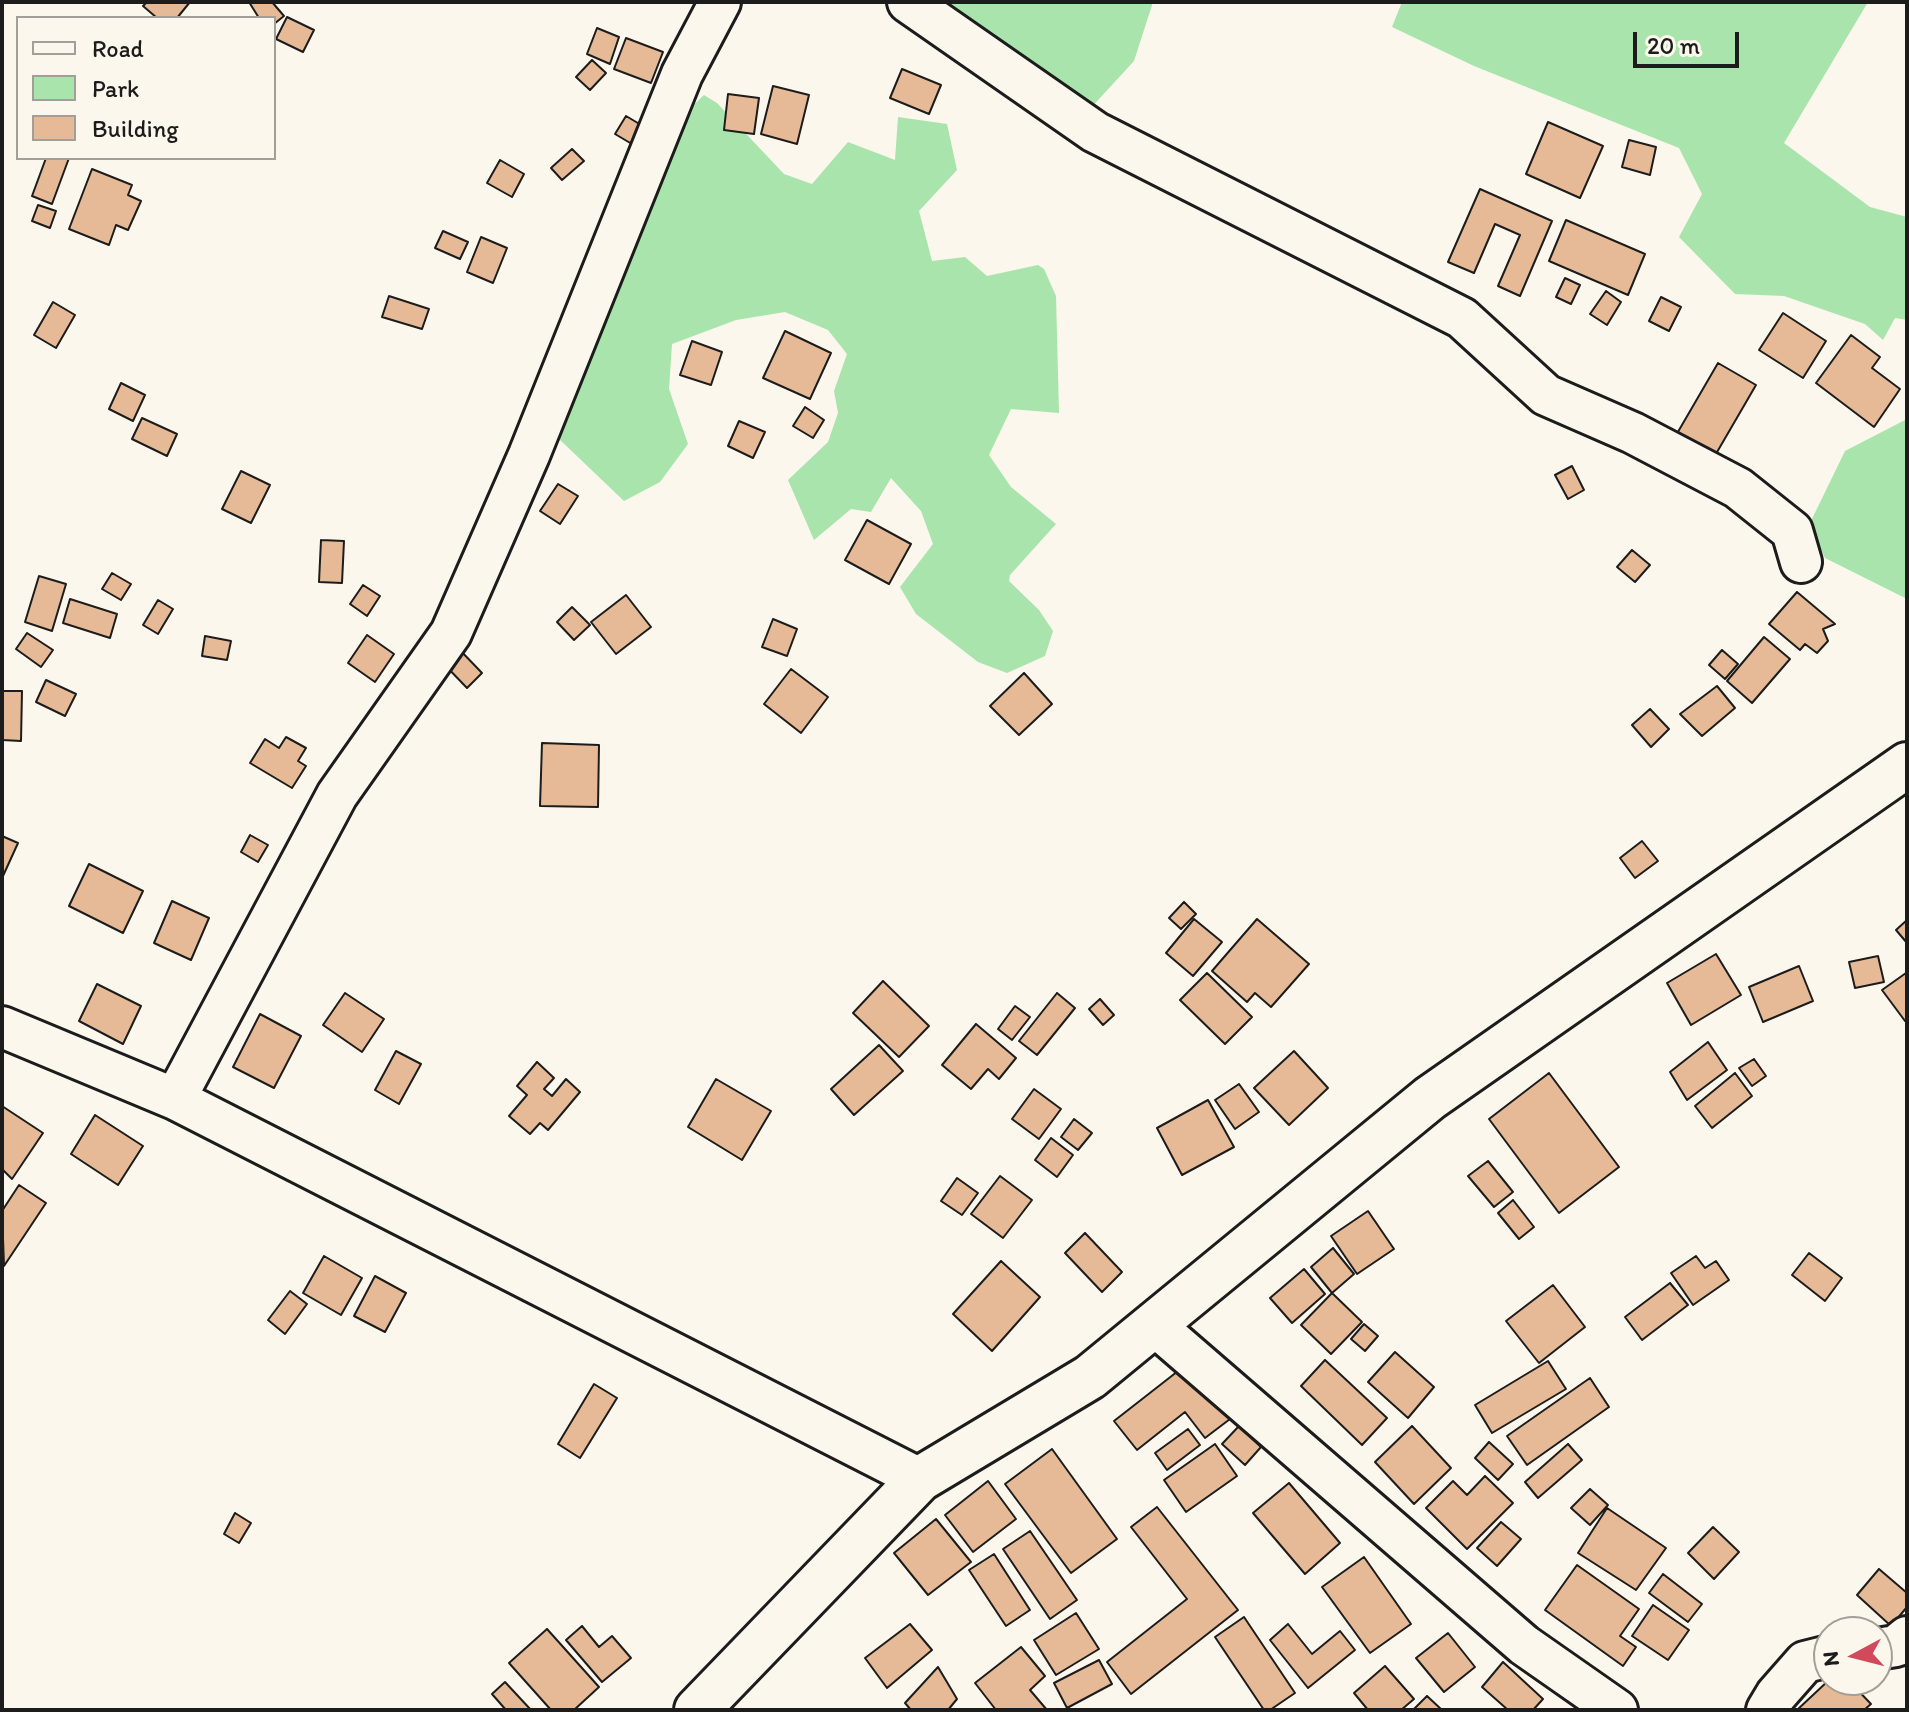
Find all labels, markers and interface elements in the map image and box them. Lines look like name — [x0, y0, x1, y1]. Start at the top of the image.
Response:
legend — [16, 16, 276, 160]
scale bar — [1637, 16, 1743, 66]
text: 20 m — [1647, 31, 1700, 60]
text: Road — [92, 34, 144, 63]
text: Park — [92, 74, 139, 103]
text: Building — [92, 114, 179, 143]
north arrow — [1813, 1616, 1893, 1696]
text: N — [1816, 1650, 1845, 1668]

